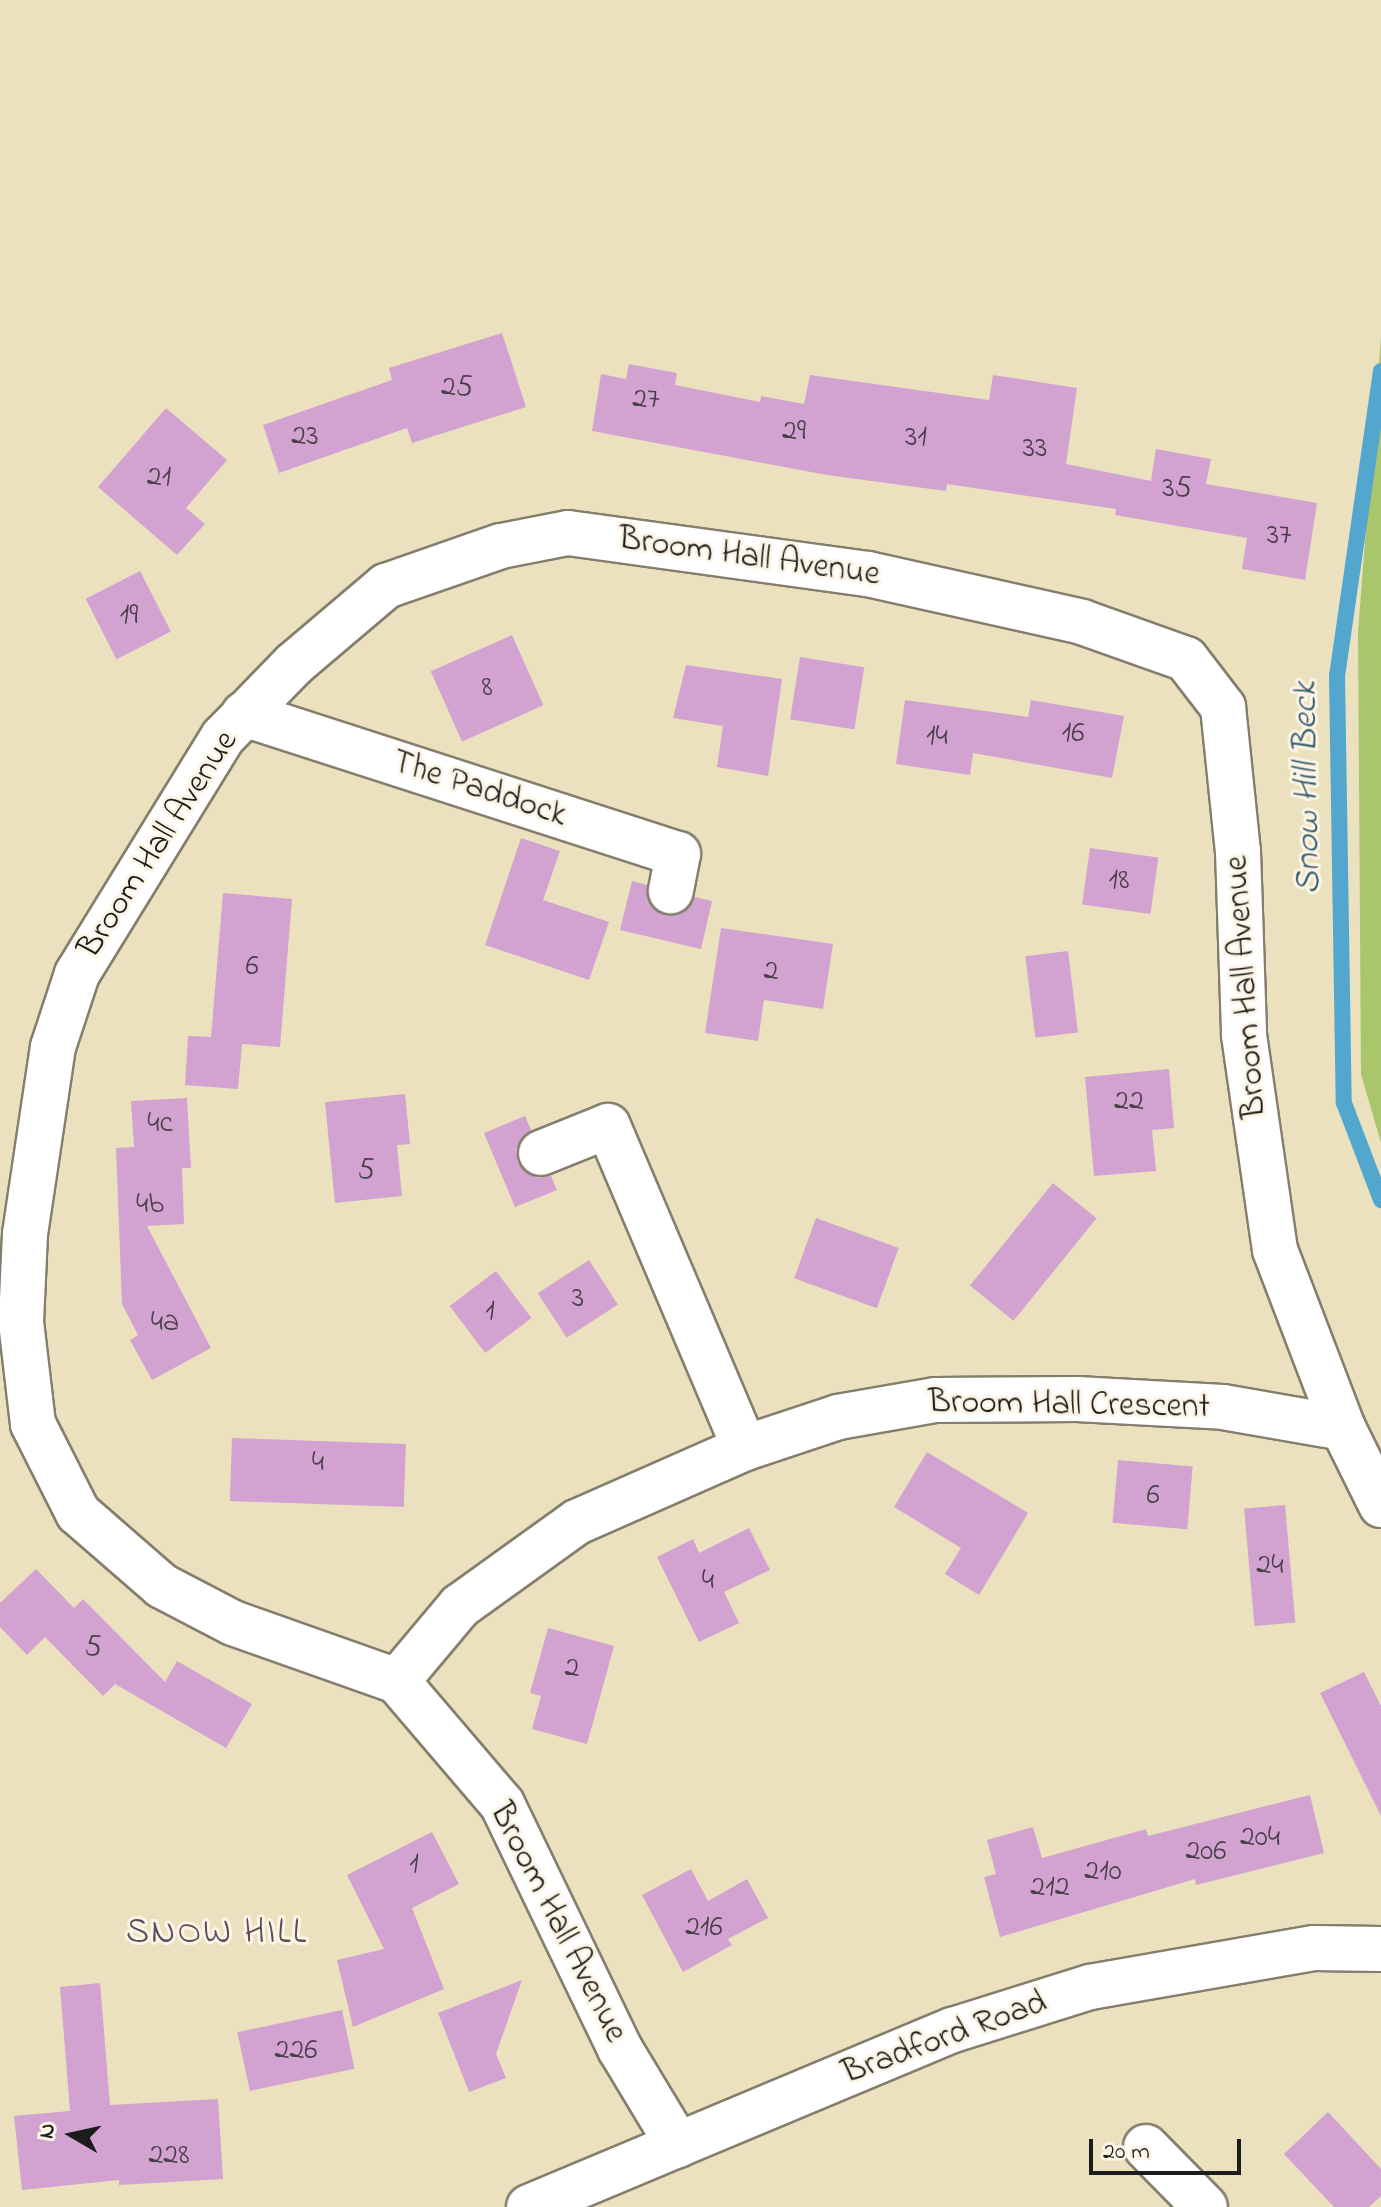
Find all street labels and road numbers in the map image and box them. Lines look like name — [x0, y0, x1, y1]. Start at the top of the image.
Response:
street label: Broom Hall Avenue — [616, 519, 882, 597]
street label: Broom Hall Avenue — [70, 723, 248, 967]
street label: The Paddock — [387, 743, 571, 837]
street label: Broom Hall Avenue — [1217, 854, 1277, 1120]
street label: Broom Hall Crescent — [928, 1383, 1210, 1429]
street label: Broom Hall Avenue — [479, 1796, 635, 2050]
street label: Bradford Road — [837, 1983, 1053, 2095]

